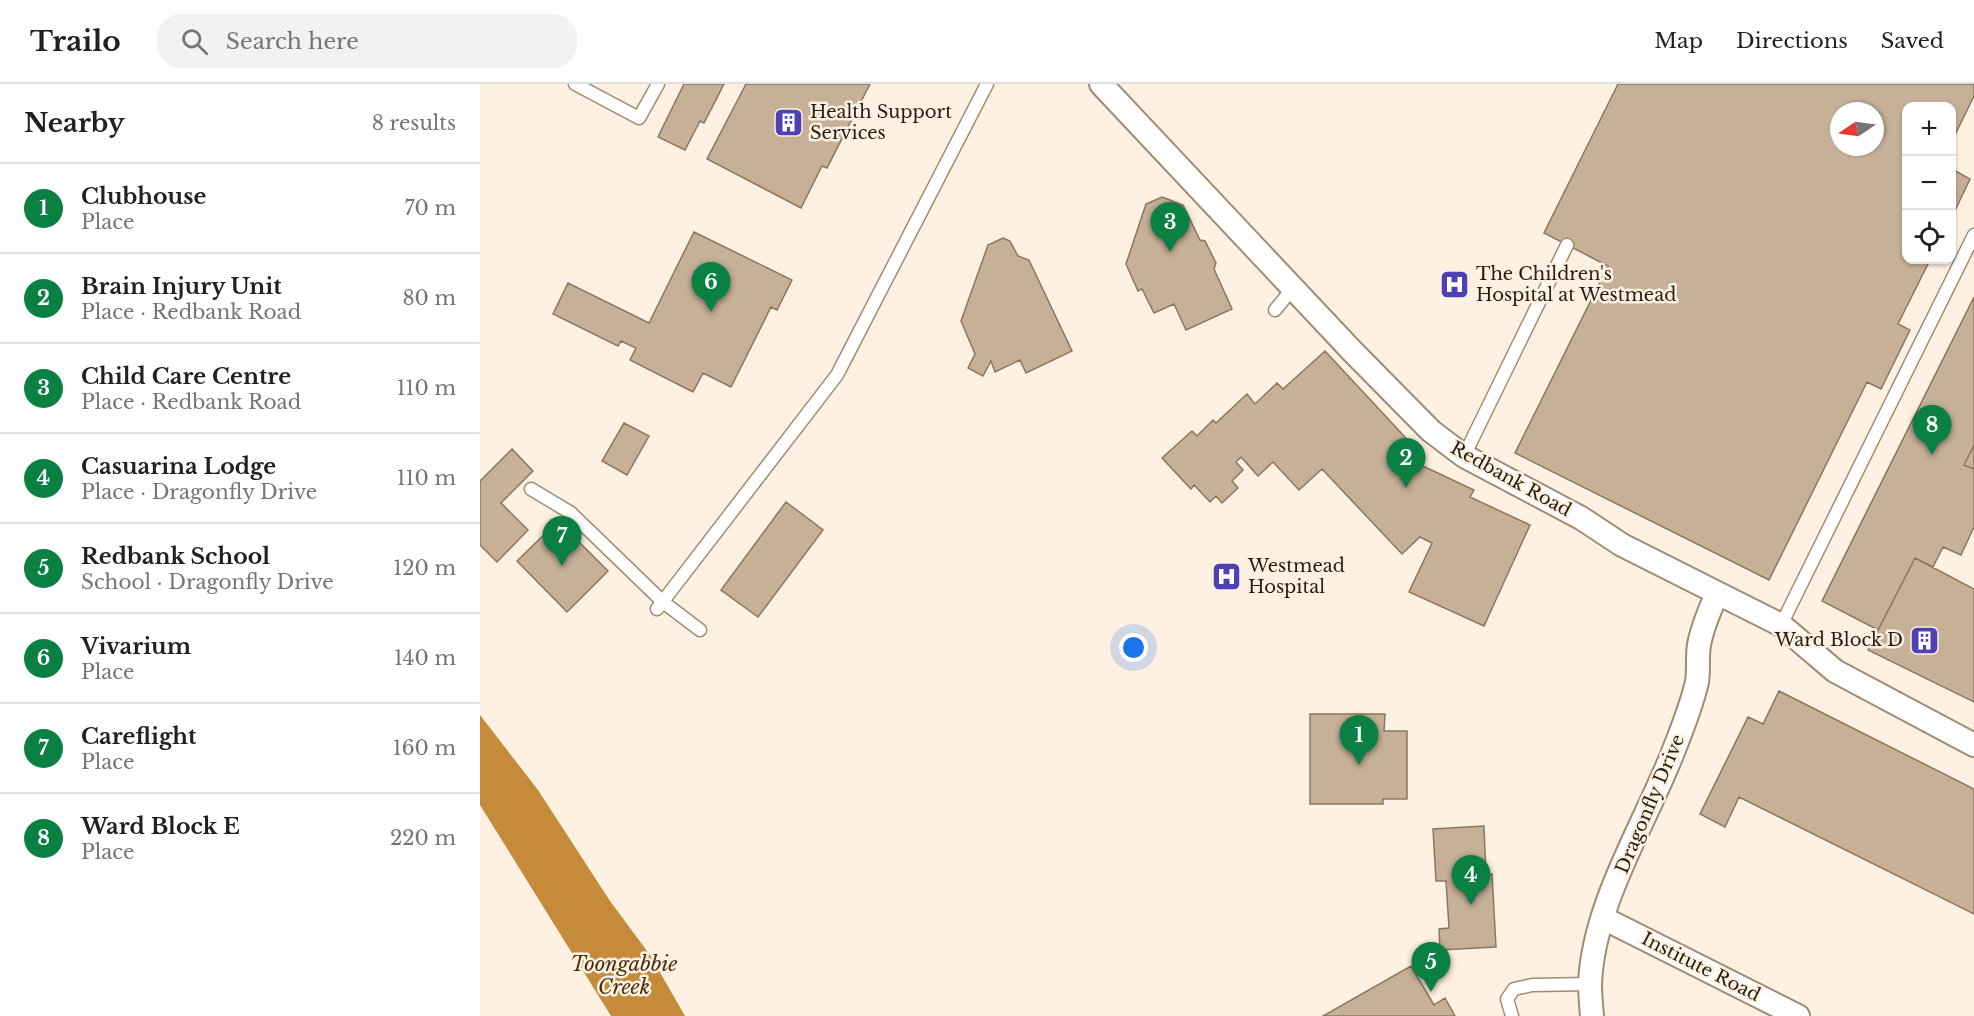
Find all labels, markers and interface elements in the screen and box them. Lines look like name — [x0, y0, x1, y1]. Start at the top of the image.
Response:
search box — [157, 14, 577, 68]
text: Trailo — [30, 24, 121, 59]
icon: search — [178, 25, 211, 58]
text: Search here — [226, 28, 359, 55]
text: Map — [1654, 28, 1703, 54]
text: Directions — [1736, 28, 1848, 54]
text: Saved — [1881, 28, 1944, 54]
place label: Health Support Services — [810, 101, 952, 144]
north arrow — [1830, 102, 1884, 156]
map controls — [1902, 102, 1956, 264]
button: + — [1902, 102, 1956, 156]
building icon: Health Support Services — [773, 106, 805, 138]
text: Nearby — [24, 107, 125, 139]
text: 8 results — [372, 111, 456, 135]
button: − — [1902, 156, 1956, 210]
text: Clubhouse — [81, 183, 206, 210]
text: 1 — [39, 196, 48, 220]
text: 70 m — [404, 196, 456, 220]
pin: 3 — [1150, 202, 1190, 252]
text: Place — [81, 210, 135, 234]
button: locate — [1902, 210, 1956, 264]
pin: 6 — [692, 262, 730, 312]
place label: The Children's Hospital at Westmead — [1476, 263, 1676, 306]
hospital icon: The Children's Hospital at Westmead — [1439, 268, 1471, 300]
text: Brain Injury Unit — [81, 273, 282, 300]
text: 2 — [37, 286, 50, 310]
text: 80 m — [402, 286, 456, 310]
text: Place · Redbank Road — [81, 300, 301, 324]
text: Child Care Centre — [81, 363, 291, 390]
text: 3 — [37, 376, 50, 400]
text: 110 m — [397, 376, 456, 400]
text: Place · Redbank Road — [81, 390, 301, 414]
pin: 8 — [1912, 406, 1952, 455]
street label: Redbank Road — [1447, 437, 1575, 521]
pin: 2 — [1386, 438, 1426, 488]
text: Casuarina Lodge — [81, 453, 276, 480]
text: 4 — [37, 466, 50, 490]
text: 110 m — [397, 466, 456, 490]
text: Place · Dragonfly Drive — [81, 480, 317, 504]
pin: 7 — [542, 516, 581, 566]
text: Redbank School — [81, 543, 270, 570]
place label: Westmead Hospital — [1247, 555, 1345, 598]
text: 5 — [38, 556, 49, 580]
text: 120 m — [393, 556, 456, 580]
hospital icon: Westmead Hospital — [1211, 560, 1243, 592]
text: School · Dragonfly Drive — [81, 570, 334, 594]
building icon: Ward Block D — [1908, 624, 1940, 656]
place label: Ward Block D — [1774, 629, 1903, 651]
text: Vivarium — [81, 633, 191, 660]
your location — [1119, 633, 1148, 662]
text: 6 — [37, 646, 50, 670]
text: 140 m — [394, 646, 456, 670]
text: Place — [81, 660, 135, 684]
pin: 1 — [1340, 716, 1378, 765]
text: Careflight — [81, 723, 196, 750]
street label: Dragonfly Drive — [1611, 731, 1689, 877]
text: 7 — [38, 736, 49, 760]
text: 160 m — [393, 736, 456, 760]
text: Place — [81, 750, 135, 774]
text: Ward Block E — [81, 813, 240, 840]
text: 8 — [37, 826, 50, 850]
text: 220 m — [390, 826, 456, 850]
text: Place — [81, 840, 135, 864]
pin: 4 — [1452, 856, 1490, 905]
street label: Institute Road — [1638, 928, 1764, 1006]
pin: 5 — [1412, 942, 1450, 992]
water label: Toongabbie Creek — [571, 952, 677, 999]

